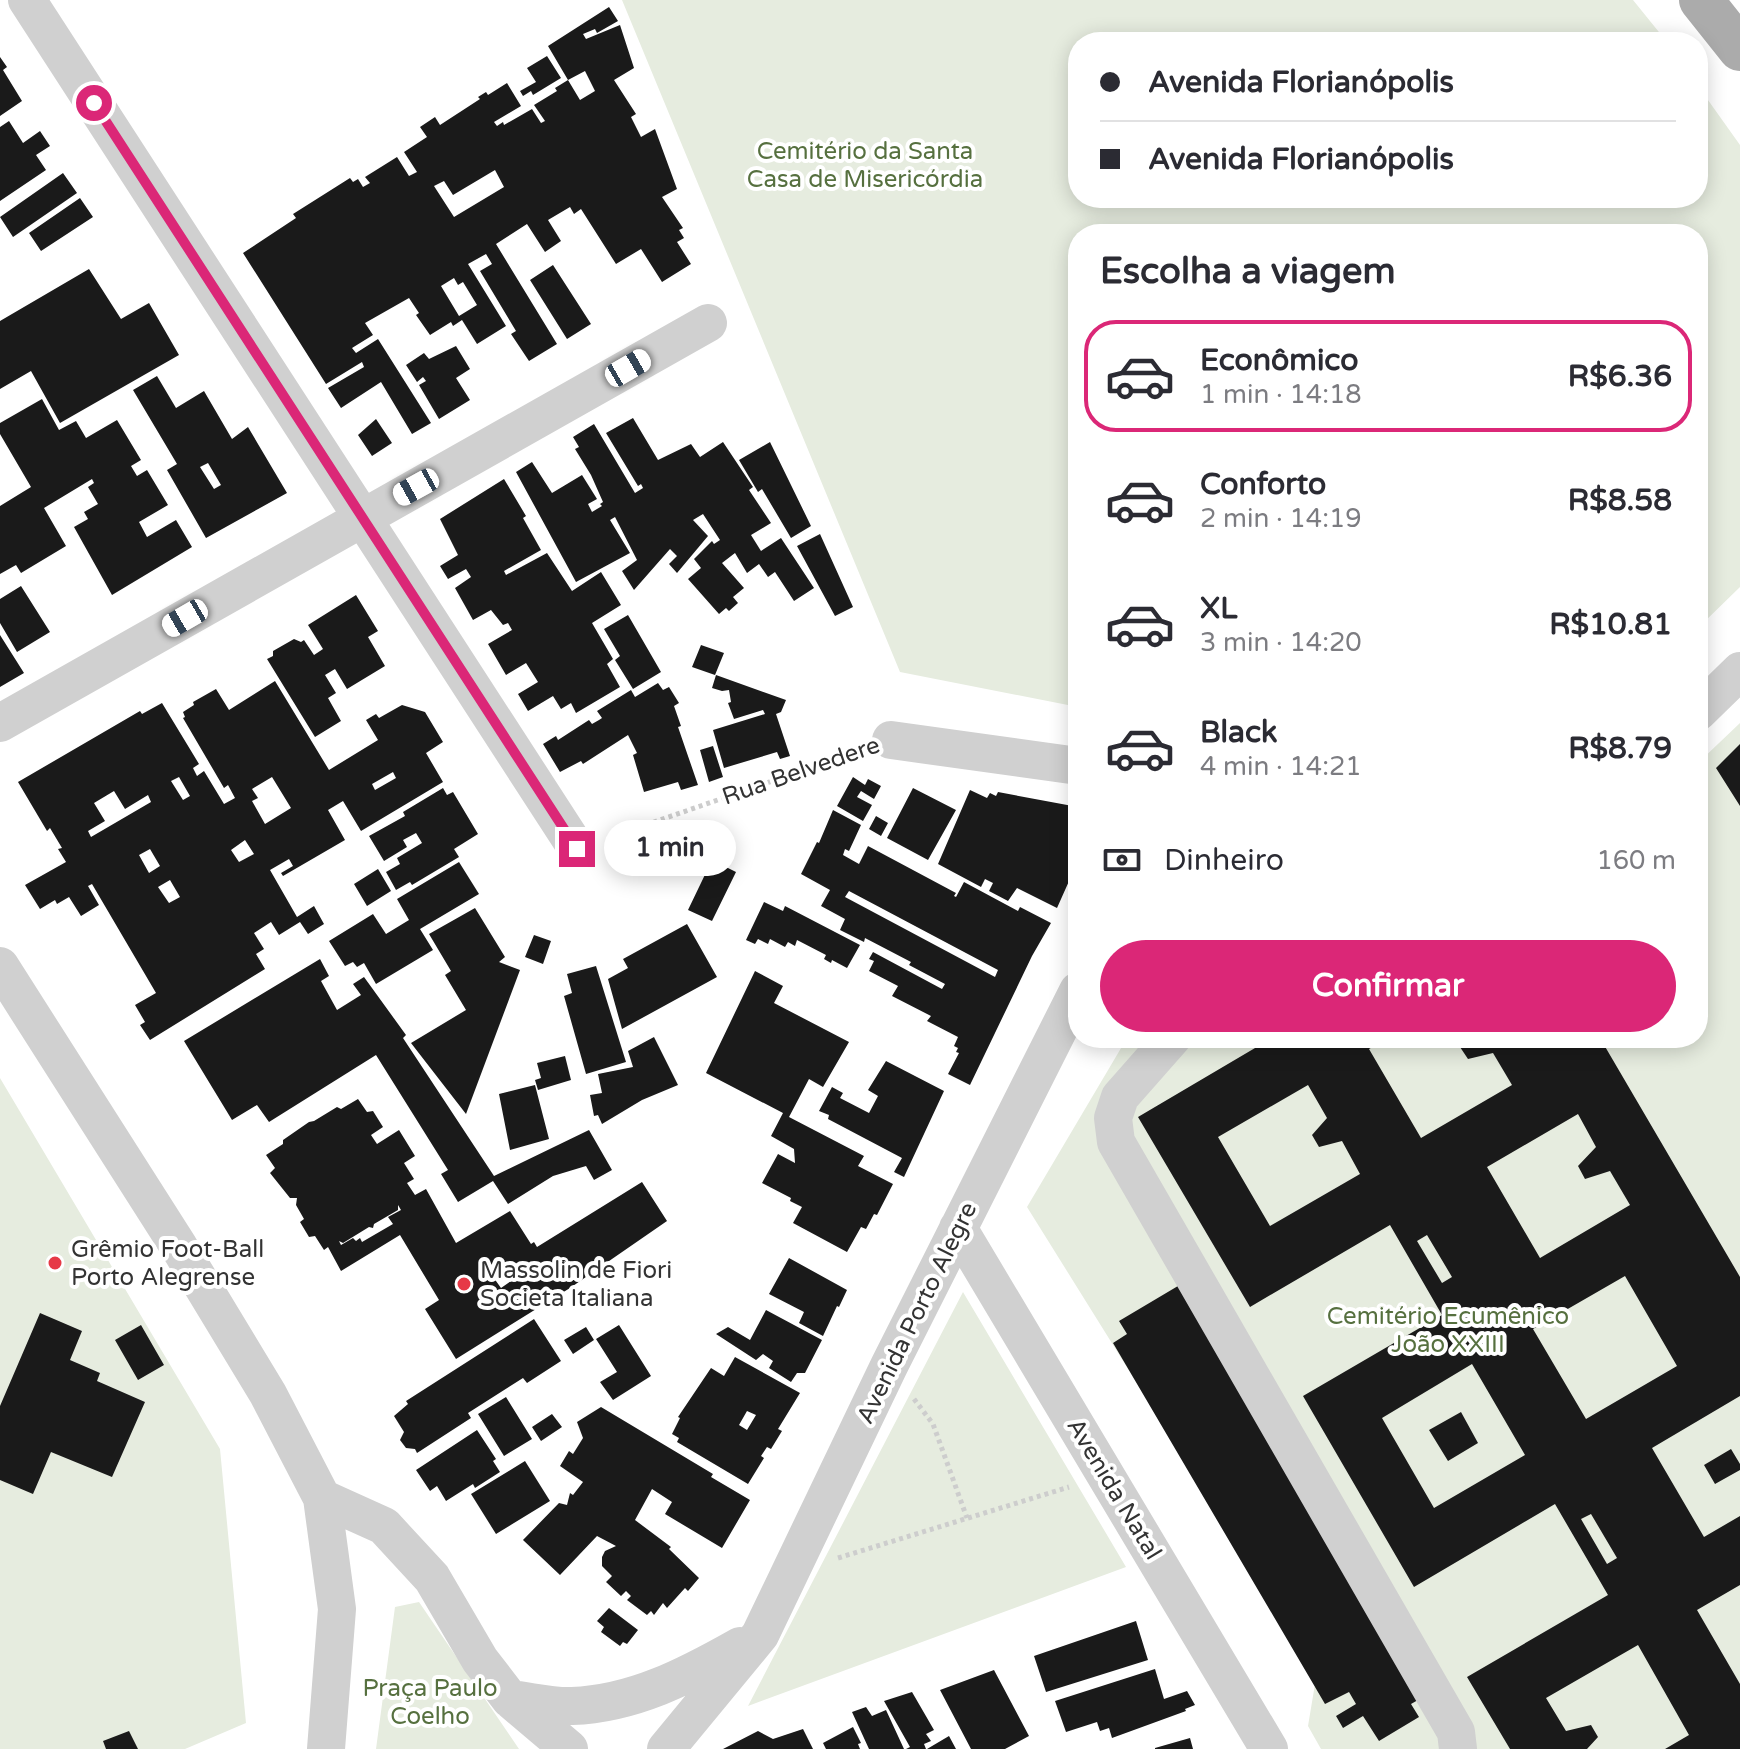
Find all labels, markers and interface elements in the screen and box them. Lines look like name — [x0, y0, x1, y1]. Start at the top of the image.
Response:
text: Avenida Florianópolis — [1148, 64, 1454, 101]
route start — [76, 85, 112, 121]
park label: Cemitério da Santa Casa de Misericórdia — [747, 137, 983, 194]
text: Avenida Florianópolis — [1148, 141, 1454, 178]
text: Escolha a viagem — [1100, 250, 1395, 293]
icon: car — [1104, 340, 1176, 412]
text: Econômico — [1200, 342, 1358, 379]
car — [601, 346, 655, 390]
text: R$6.36 — [1568, 358, 1672, 395]
text: 1 min · 14:18 — [1200, 379, 1362, 410]
icon: car — [1104, 464, 1176, 536]
car — [389, 465, 443, 509]
text: Conforto — [1200, 466, 1326, 503]
text: R$8.58 — [1568, 482, 1672, 519]
text: 2 min · 14:19 — [1200, 503, 1362, 534]
icon: car — [1104, 588, 1176, 660]
text: XL — [1200, 590, 1237, 627]
car — [158, 596, 212, 640]
text: R$10.81 — [1549, 606, 1672, 643]
text: 3 min · 14:20 — [1200, 627, 1362, 658]
icon: car — [1104, 712, 1176, 784]
text: Black — [1200, 714, 1277, 751]
street label: Rua Belvedere — [718, 730, 884, 812]
text: R$8.79 — [1568, 730, 1672, 767]
text: 4 min · 14:21 — [1200, 751, 1362, 782]
callout: 1 min — [605, 821, 737, 877]
route end — [559, 831, 595, 867]
text: 1 min — [635, 832, 705, 863]
icon: cash — [1100, 838, 1144, 882]
text: Dinheiro — [1164, 842, 1284, 879]
text: 160 m — [1596, 845, 1676, 876]
button: Confirmar — [1100, 940, 1676, 1032]
street label: Avenida Porto Alegre — [851, 1197, 983, 1429]
place label: Grêmio Foot-Ball Porto Alegrense — [71, 1235, 264, 1292]
marker: Grêmio Foot-Ball Porto Alegrense — [46, 1254, 64, 1272]
place label: Massolin de Fiori Societa Italiana — [480, 1256, 672, 1313]
marker: Massolin de Fiori Societa Italiana — [455, 1275, 473, 1293]
park label: Cemitério Ecumênico João XXIII — [1327, 1302, 1569, 1359]
street label: Avenida Natal — [1060, 1413, 1168, 1565]
park label: Praça Paulo Coelho — [362, 1674, 498, 1731]

